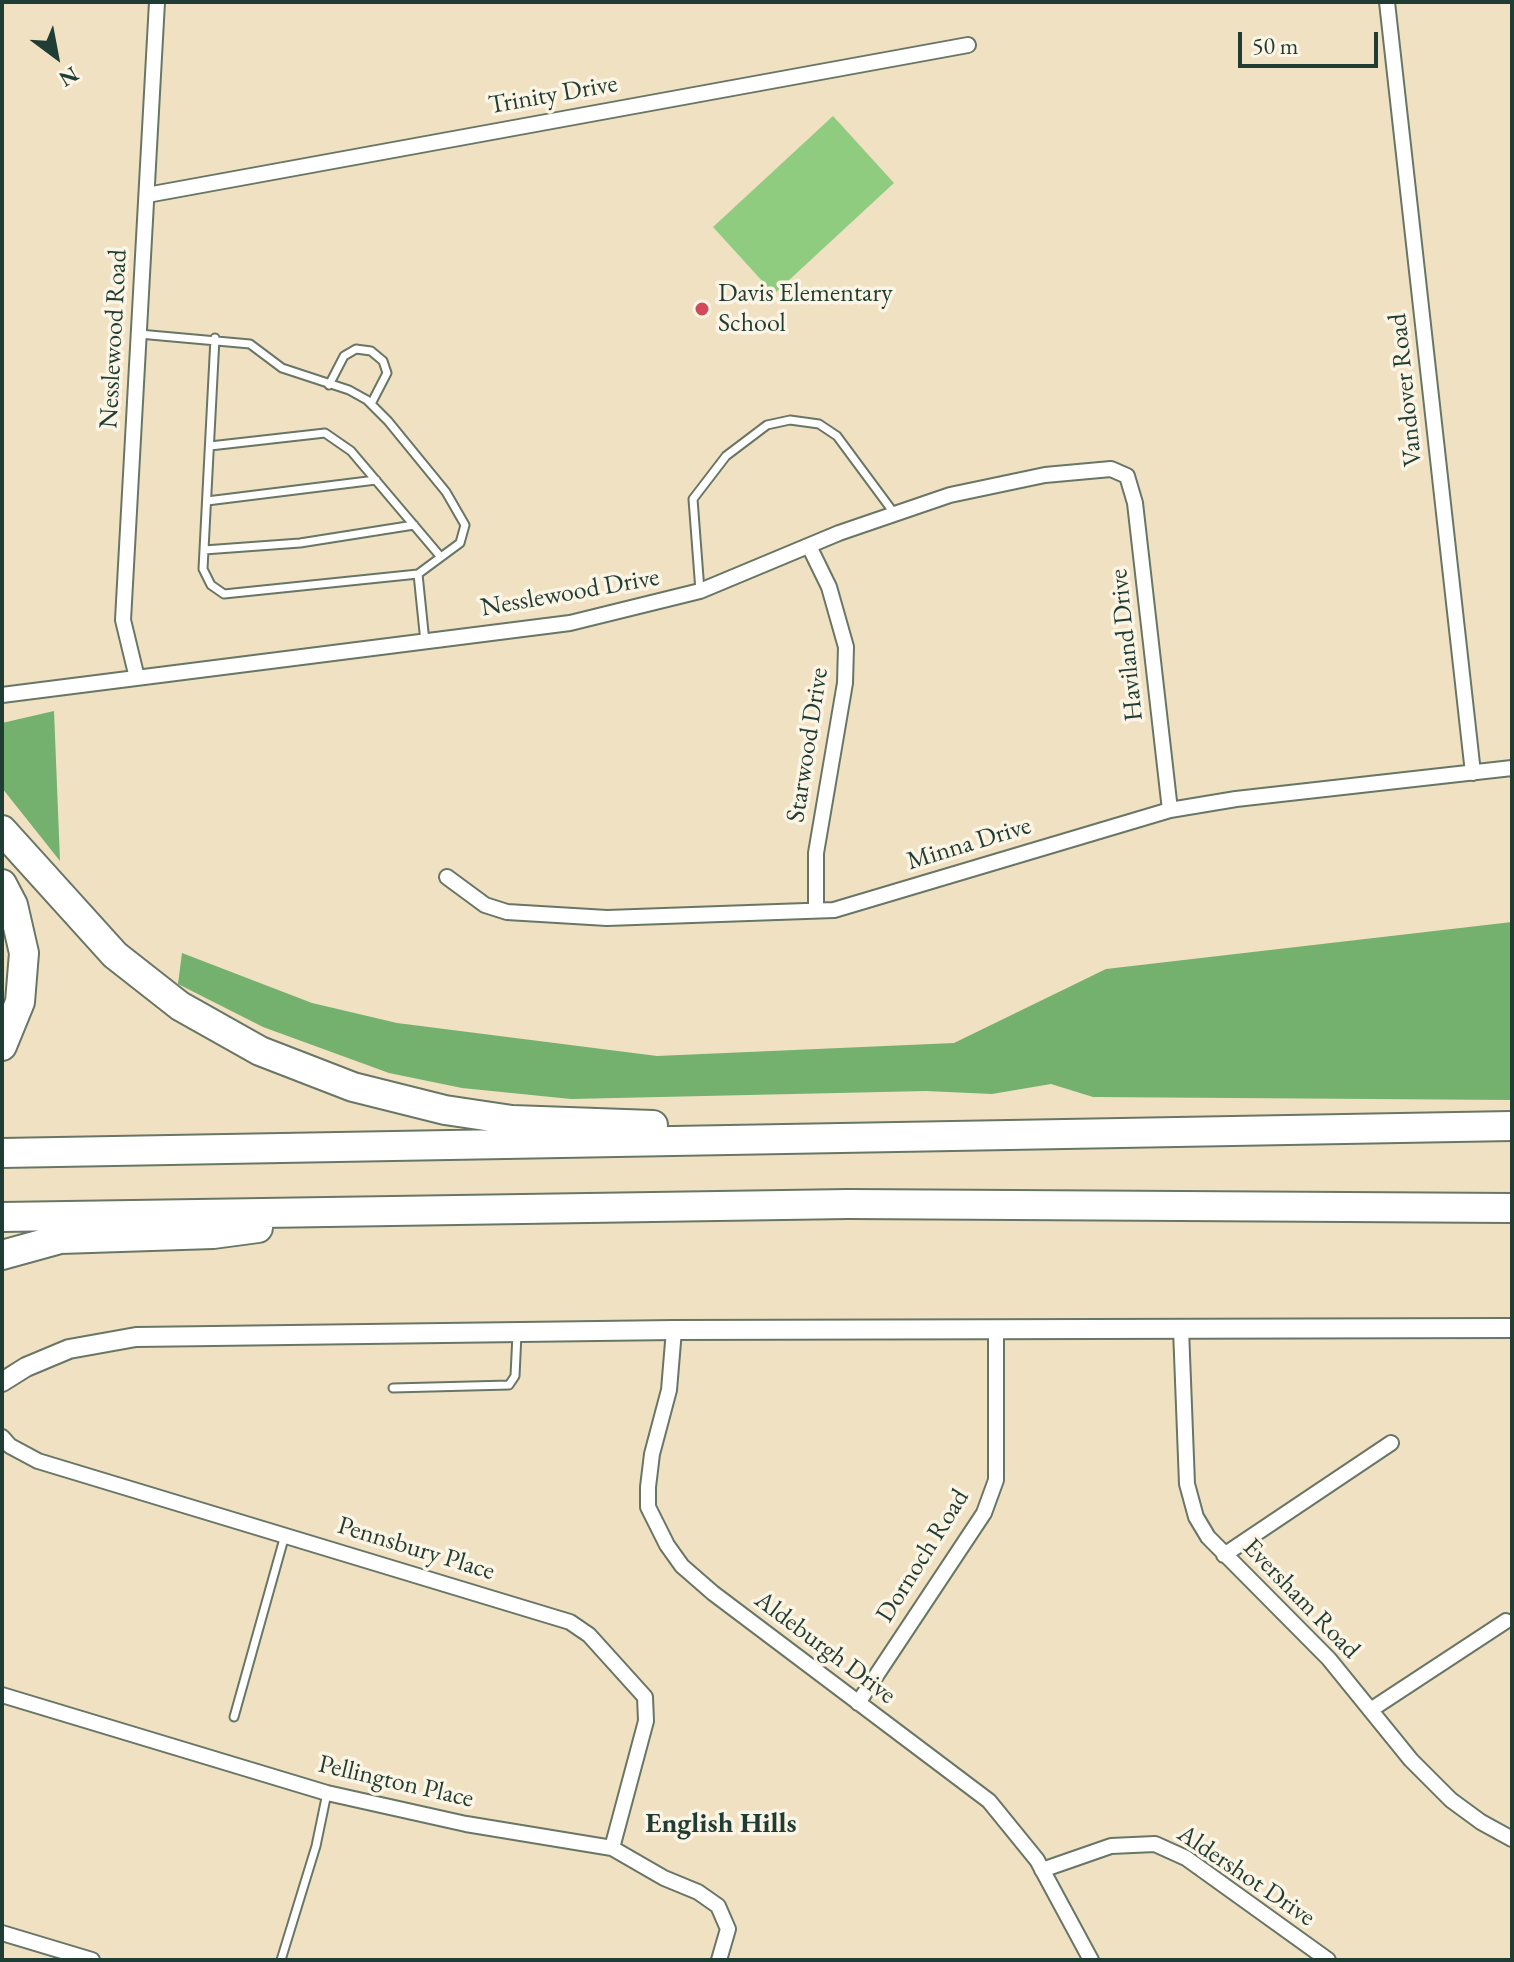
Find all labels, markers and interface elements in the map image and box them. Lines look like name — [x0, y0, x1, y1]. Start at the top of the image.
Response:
north arrow — [16, 16, 96, 96]
scale bar — [1242, 16, 1382, 66]
text: 50 m — [1252, 30, 1299, 61]
text: N — [54, 60, 84, 94]
street label: Trinity Drive — [486, 68, 620, 122]
street label: Nesslewood Road — [94, 249, 134, 429]
place label: Davis Elementary School — [718, 278, 893, 340]
marker: Davis Elementary School — [693, 300, 711, 318]
street label: Vandover Road — [1382, 312, 1430, 468]
street label: Nesslewood Drive — [478, 562, 662, 624]
street label: Haviland Drive — [1103, 567, 1151, 723]
street label: Starwood Drive — [780, 665, 836, 825]
street label: Minna Drive — [903, 810, 1035, 878]
street label: Dornoch Road — [870, 1484, 976, 1628]
street label: Pennsbury Place — [334, 1510, 498, 1588]
street label: Eversham Road — [1236, 1532, 1366, 1666]
street label: Aldeburgh Drive — [748, 1585, 902, 1711]
street label: Pellington Place — [315, 1749, 477, 1815]
district label: English Hills — [645, 1807, 797, 1841]
street label: Aldershot Drive — [1171, 1818, 1321, 1934]

